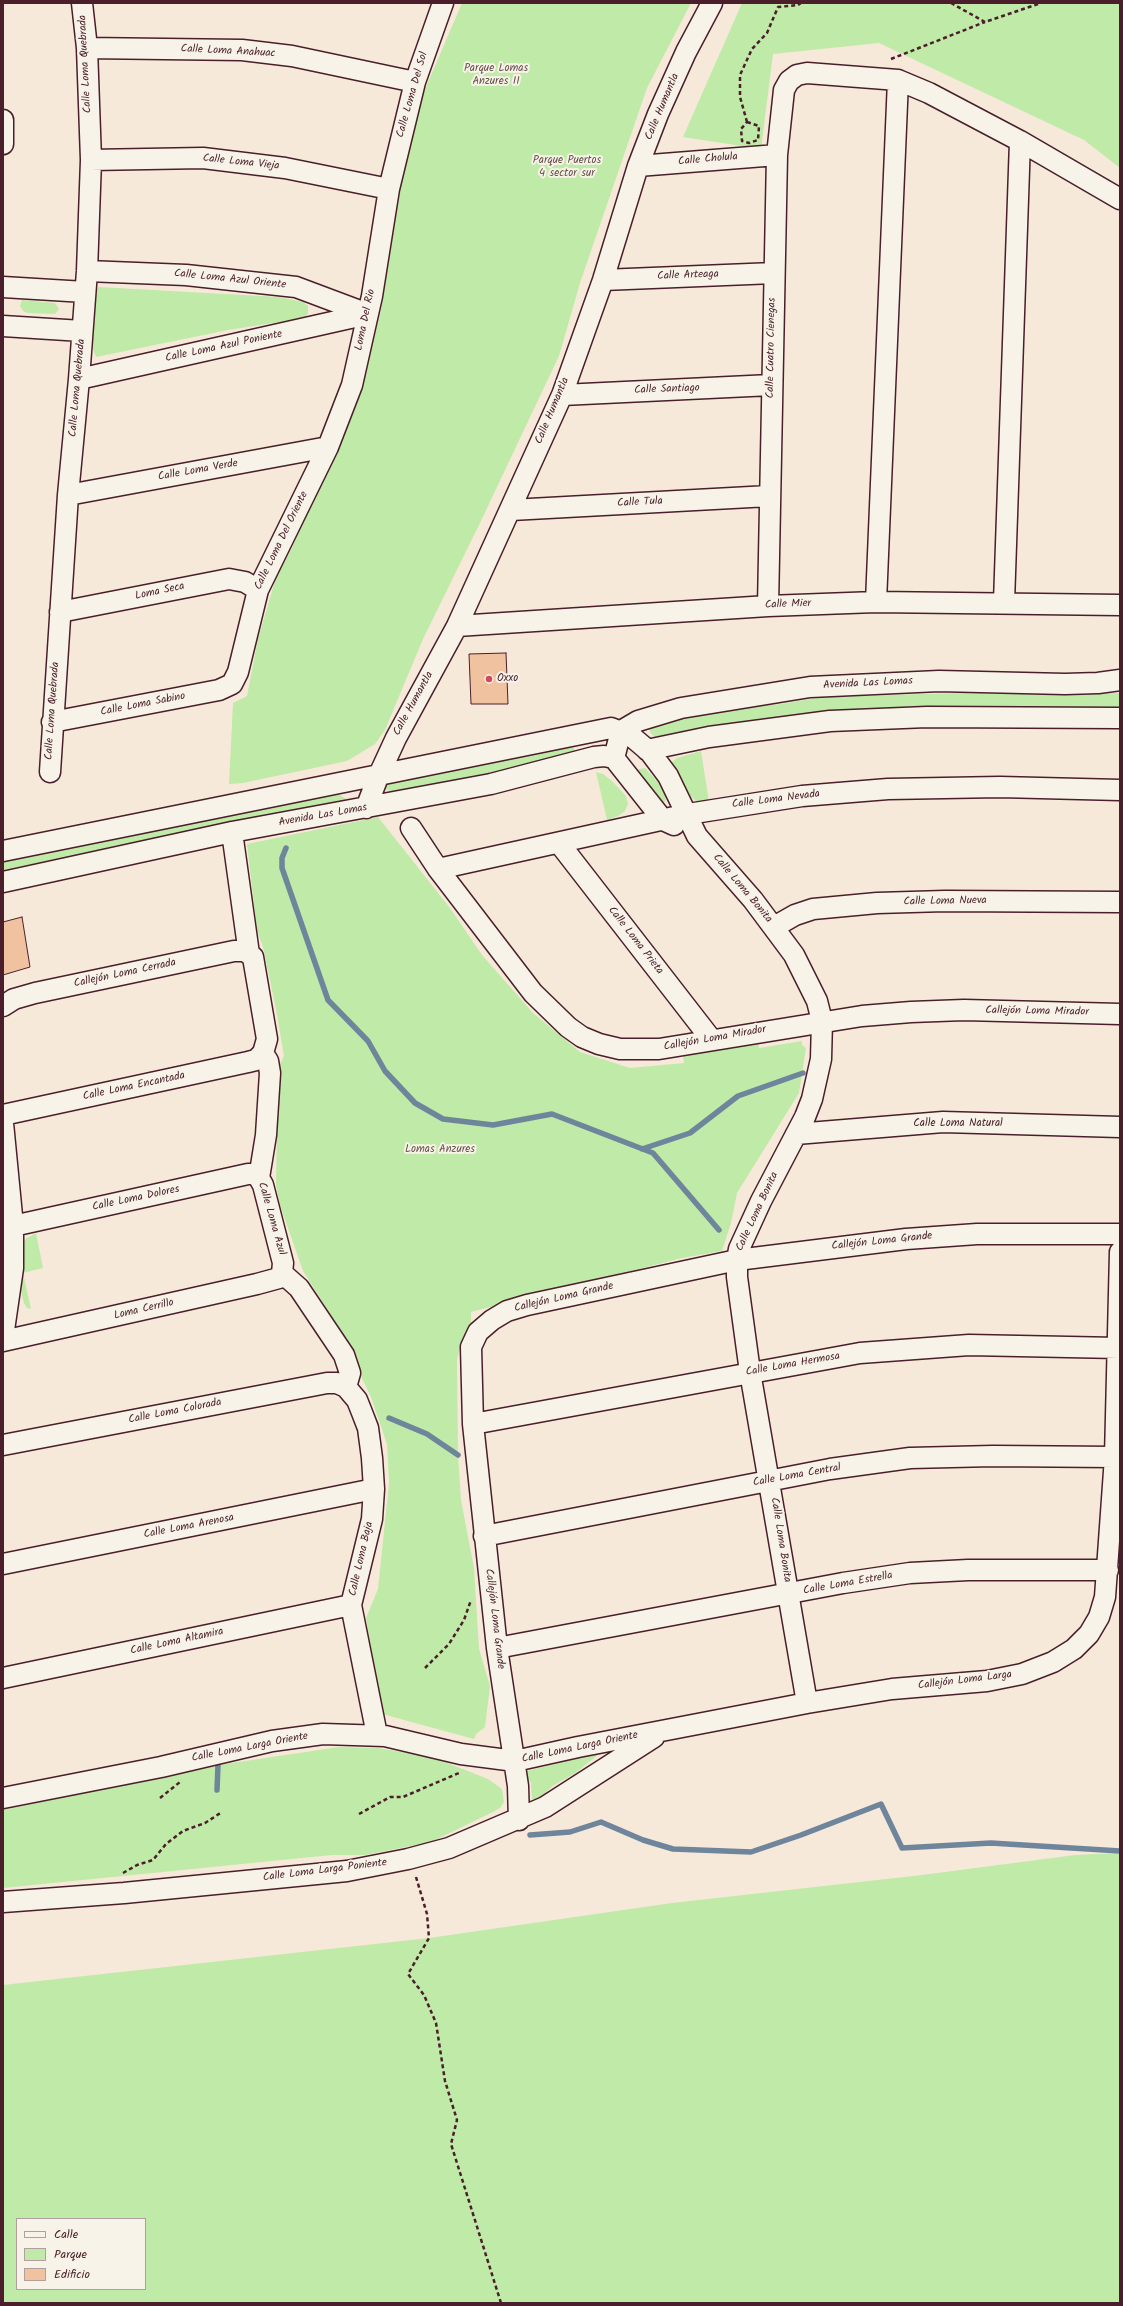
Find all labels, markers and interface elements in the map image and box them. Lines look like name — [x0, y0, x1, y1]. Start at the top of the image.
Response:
street label: Calle Loma Quebrada — [77, 15, 95, 113]
street label: Calle Loma Anahuac — [180, 43, 276, 61]
street label: Calle Loma Del Sol — [394, 51, 432, 139]
park label: Parque Lomas Anzures II — [464, 62, 528, 88]
street label: Calle Humantla — [643, 72, 683, 142]
street label: Calle Cholula — [678, 151, 738, 169]
street label: Calle Loma Vieja — [202, 152, 280, 174]
park label: Parque Puertos 4 sector sur — [533, 154, 601, 180]
street label: Calle Loma Azul Oriente — [173, 268, 287, 292]
street label: Calle Arteaga — [657, 268, 719, 284]
street label: Loma Del Rio — [353, 288, 379, 352]
street label: Calle Cuatro Cienegas — [765, 297, 779, 399]
street label: Calle Loma Azul Poniente — [164, 328, 284, 366]
street label: Calle Loma Quebrada — [67, 338, 89, 438]
street label: Calle Humantla — [533, 376, 573, 446]
street label: Calle Santiago — [634, 382, 700, 398]
street label: Calle Loma Verde — [157, 457, 239, 485]
street label: Calle Loma Del Oriente — [252, 490, 312, 592]
street label: Calle Tula — [617, 495, 663, 511]
street label: Loma Seca — [134, 580, 186, 604]
street label: Calle Mier — [765, 598, 811, 612]
street label: Calle Loma Quebrada — [43, 661, 63, 761]
street label: Calle Humantla — [391, 670, 437, 738]
place label: Oxxo — [497, 672, 518, 686]
marker: Oxxo — [484, 674, 494, 684]
street label: Avenida Las Lomas — [823, 675, 913, 693]
street label: Calle Loma Sabino — [100, 690, 186, 720]
street label: Calle Loma Nevada — [731, 788, 821, 812]
street label: Avenida Las Lomas — [278, 802, 368, 830]
street label: Calle Loma Bonita — [709, 852, 775, 926]
street label: Calle Loma Nueva — [903, 895, 987, 909]
street label: Calle Loma Prieta — [604, 904, 666, 978]
street label: Callejón Loma Cerrada — [73, 957, 177, 991]
street label: Callejón Loma Mirador — [985, 1004, 1089, 1020]
street label: Callejón Loma Mirador — [663, 1024, 767, 1054]
street label: Calle Loma Encantada — [82, 1070, 186, 1104]
street label: Calle Loma Natural — [913, 1117, 1003, 1131]
park label: Lomas Anzures — [405, 1143, 475, 1157]
street label: Calle Loma Bonita — [734, 1170, 782, 1254]
street label: Calle Loma Azul — [254, 1181, 288, 1257]
street label: Calle Loma Dolores — [91, 1183, 181, 1215]
street label: Callejón Loma Grande — [831, 1230, 933, 1254]
street label: Callejón Loma Grande — [513, 1280, 615, 1316]
street label: Loma Cerrillo — [113, 1297, 175, 1323]
street label: Calle Loma Hermosa — [745, 1350, 841, 1380]
street label: Calle Loma Colorada — [127, 1397, 223, 1427]
street label: Calle Loma Central — [752, 1462, 842, 1490]
street label: Calle Loma Bonita — [767, 1497, 793, 1583]
street label: Calle Loma Arenosa — [143, 1512, 235, 1542]
street label: Calle Loma Baja — [347, 1521, 377, 1597]
street label: Callejón Loma Grande — [481, 1568, 507, 1670]
street label: Calle Loma Estrella — [802, 1570, 894, 1598]
street label: Calle Loma Altamira — [129, 1626, 225, 1658]
street label: Callejón Loma Larga — [917, 1669, 1013, 1693]
street label: Calle Loma Larga Oriente — [521, 1729, 639, 1767]
street label: Calle Loma Larga Oriente — [191, 1730, 309, 1766]
street label: Calle Loma Larga Poniente — [262, 1857, 388, 1885]
legend — [16, 2218, 146, 2290]
text: Calle — [54, 2225, 78, 2244]
text: Parque — [54, 2245, 87, 2264]
text: Edificio — [54, 2265, 90, 2284]

